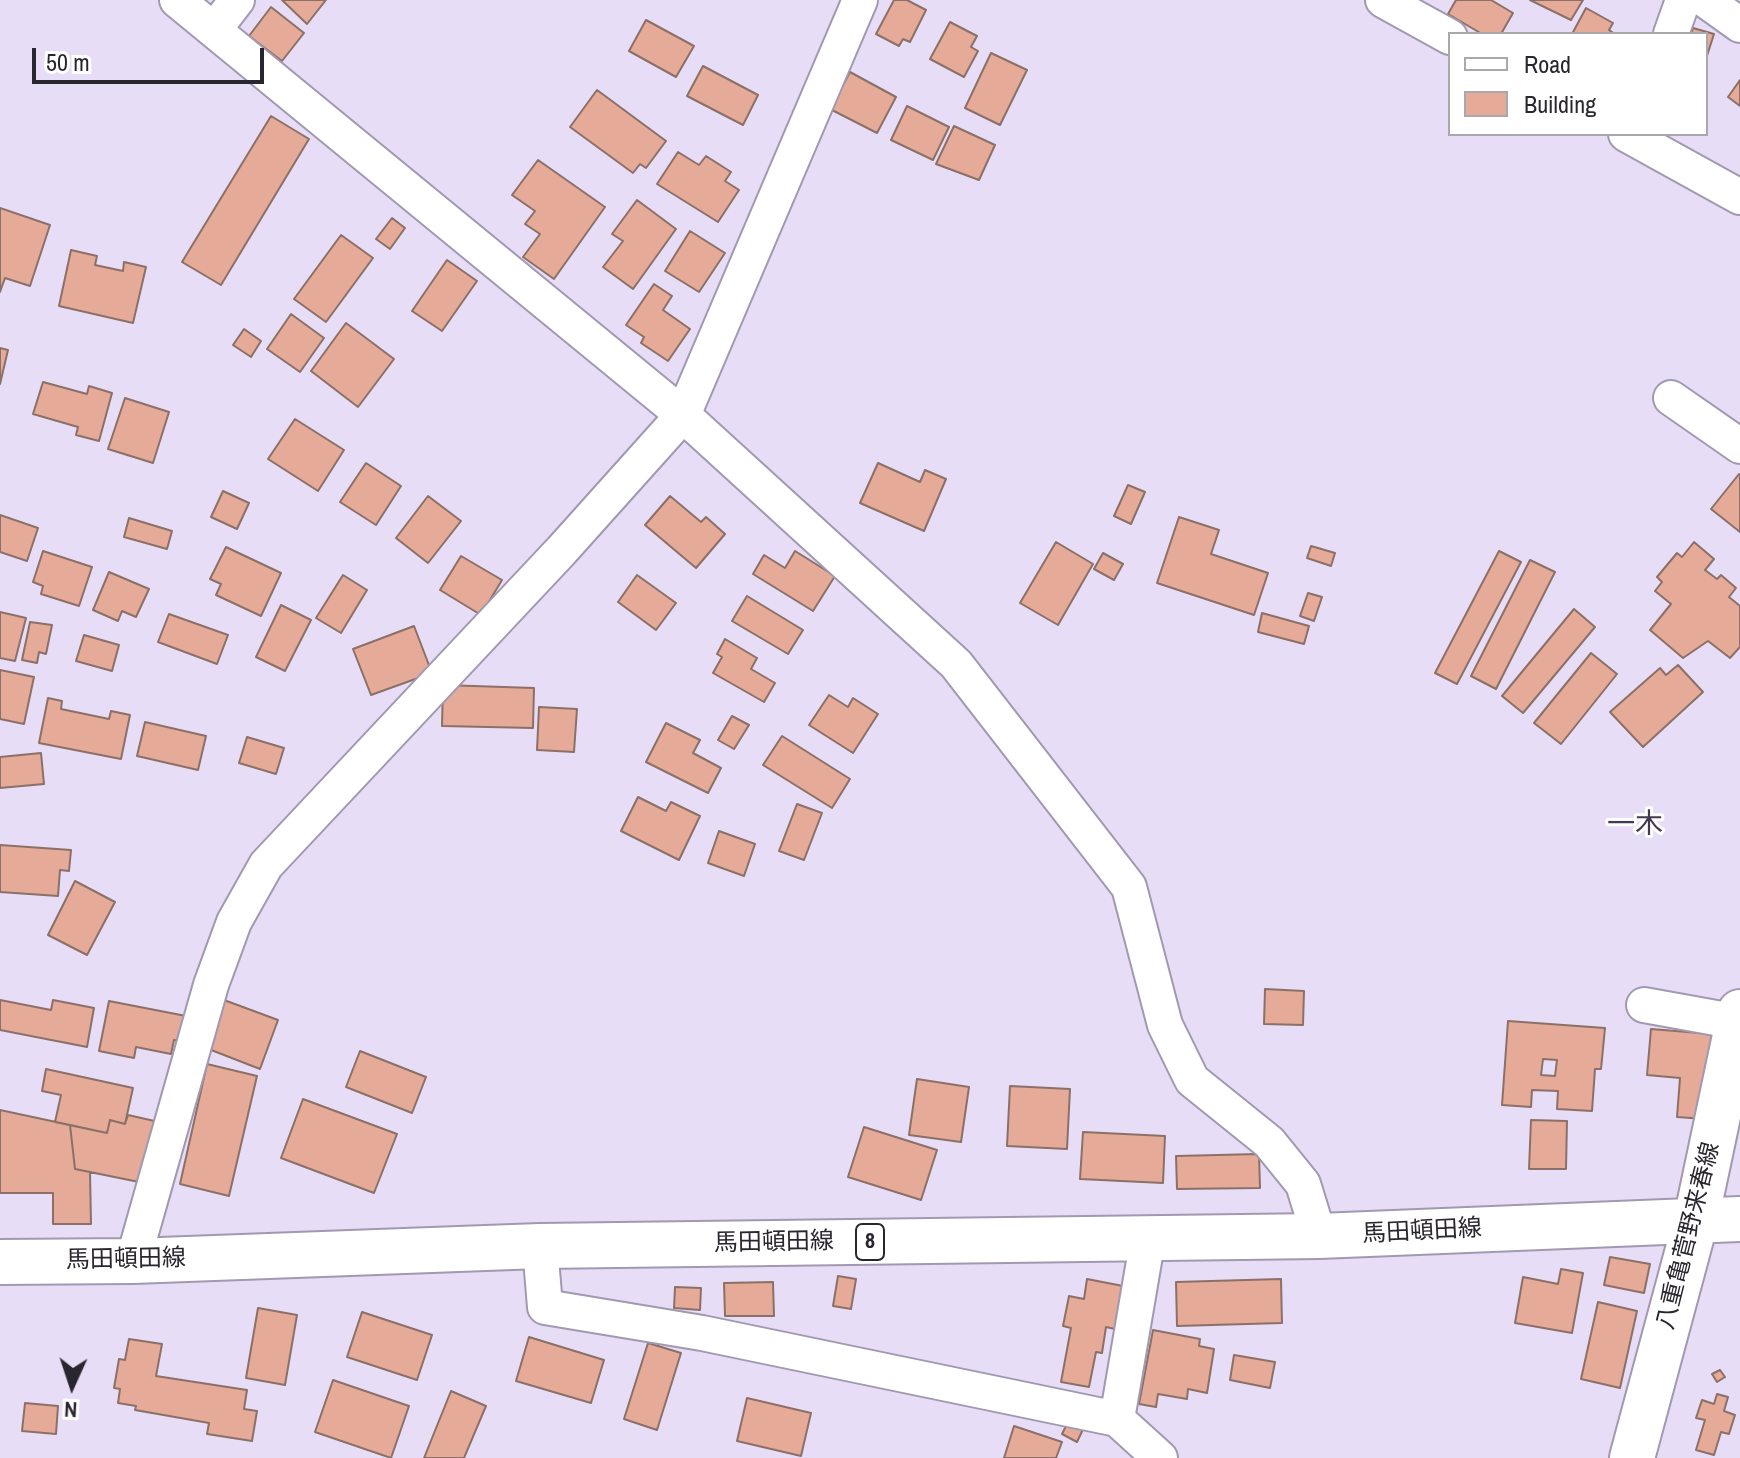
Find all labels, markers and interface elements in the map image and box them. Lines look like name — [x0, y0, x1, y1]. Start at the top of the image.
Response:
scale bar — [36, 32, 268, 82]
legend — [1448, 32, 1708, 136]
text: 50 m — [46, 46, 90, 78]
text: Road — [1524, 48, 1571, 80]
text: Building — [1524, 88, 1596, 120]
district label: 一木 — [1607, 808, 1663, 842]
street label: 八重亀菅野来春線 — [1652, 1139, 1726, 1333]
street label: 馬田頓田線 — [1361, 1214, 1483, 1250]
road number: 8 — [856, 1224, 884, 1260]
street label: 馬田頓田線 — [714, 1228, 834, 1258]
street label: 馬田頓田線 — [66, 1245, 186, 1275]
north arrow — [32, 1346, 112, 1426]
text: N — [63, 1395, 78, 1425]

